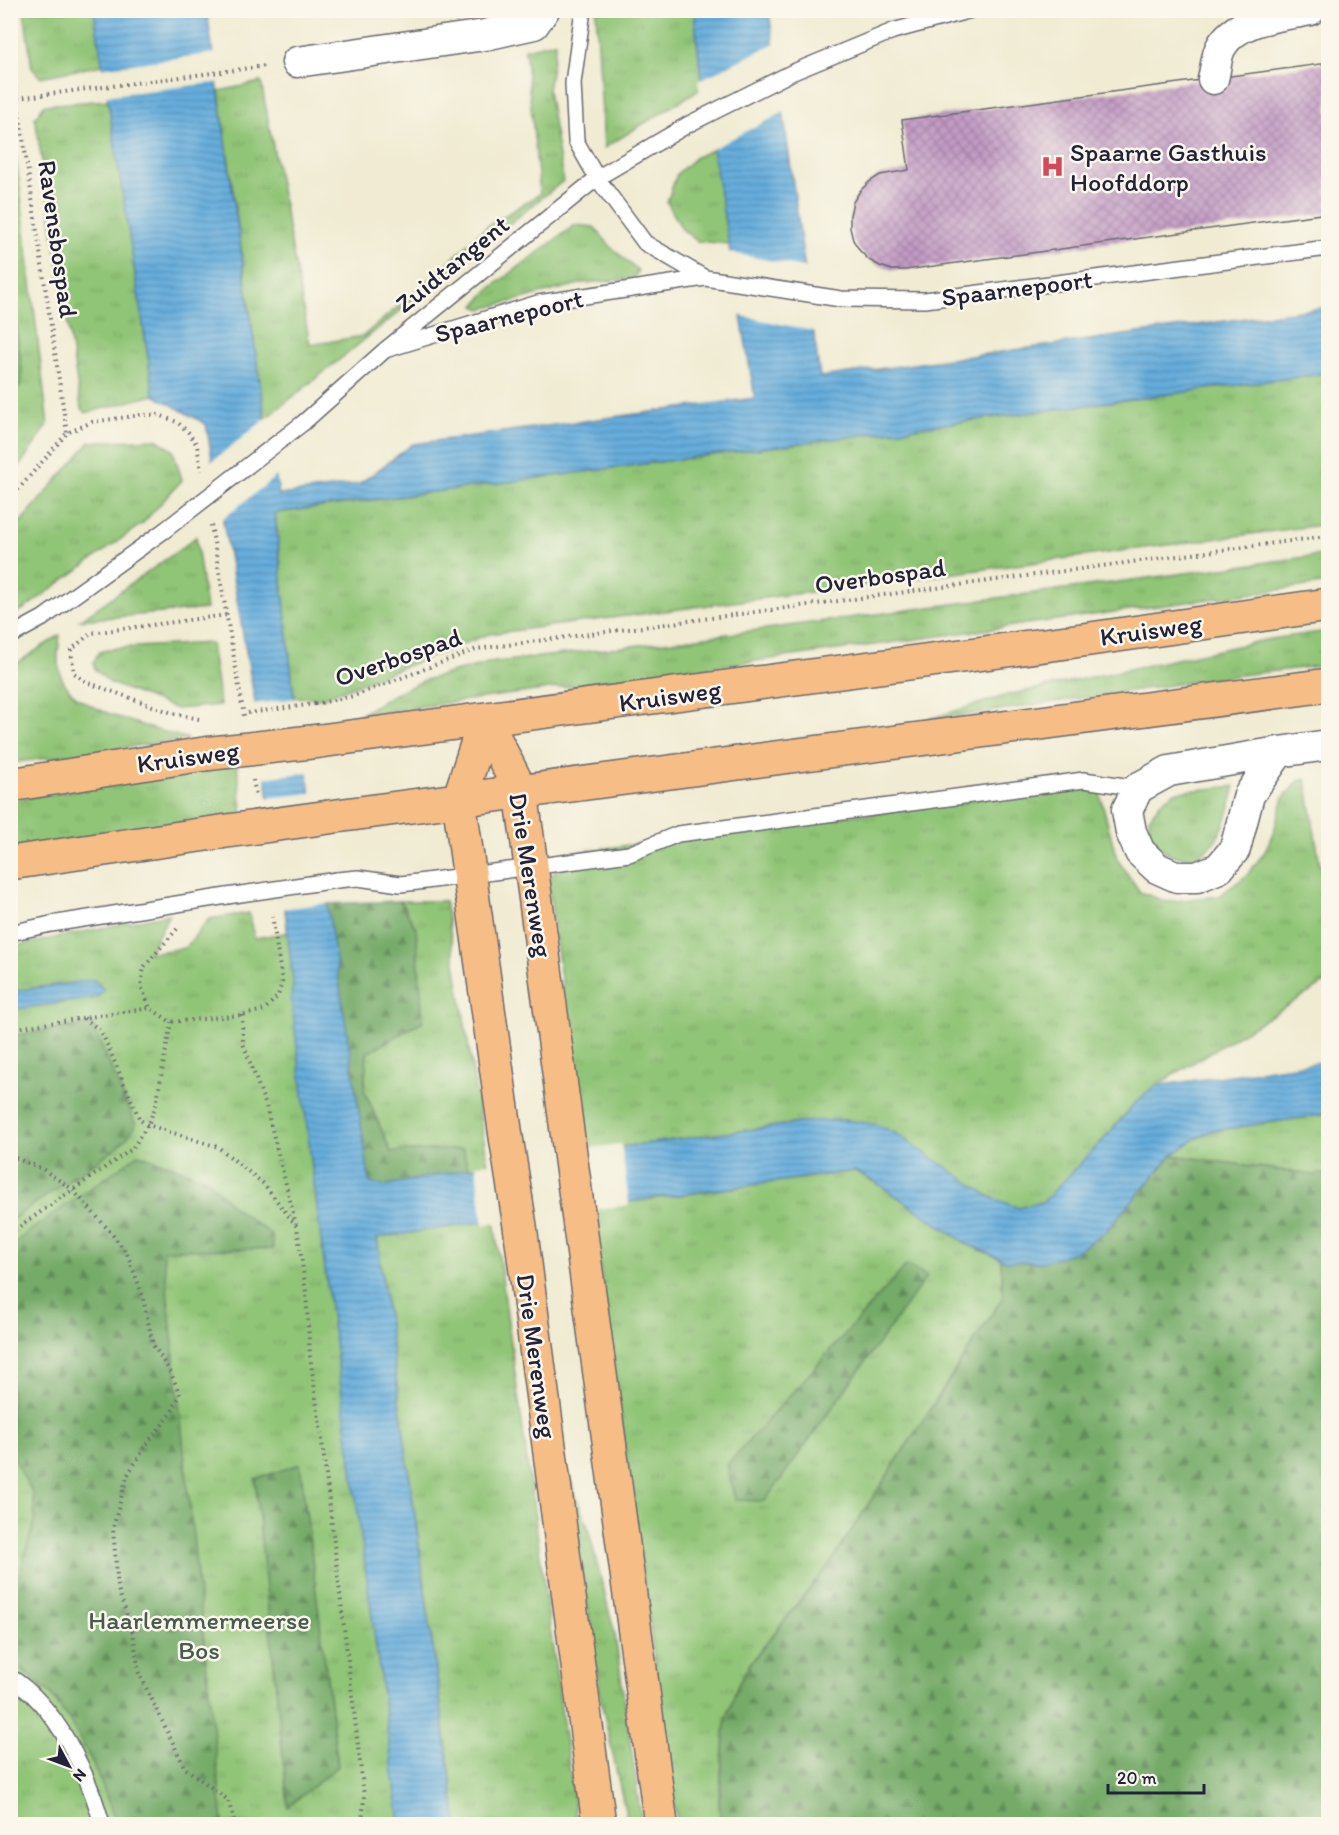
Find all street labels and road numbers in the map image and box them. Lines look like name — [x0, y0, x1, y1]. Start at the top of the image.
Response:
street label: Ravensbospad — [31, 158, 85, 321]
street label: Zuidtangent — [388, 208, 516, 320]
street label: Spaarnepoort — [940, 263, 1094, 313]
street label: Spaarnepoort — [432, 282, 587, 350]
street label: Overbospad — [812, 551, 948, 601]
street label: Kruisweg — [1098, 607, 1205, 653]
street label: Overbospad — [330, 620, 466, 694]
street label: Kruisweg — [617, 673, 724, 719]
street label: Kruisweg — [135, 734, 242, 780]
street label: Drie Merenweg — [502, 790, 560, 960]
street label: Drie Merenweg — [510, 1272, 565, 1441]

